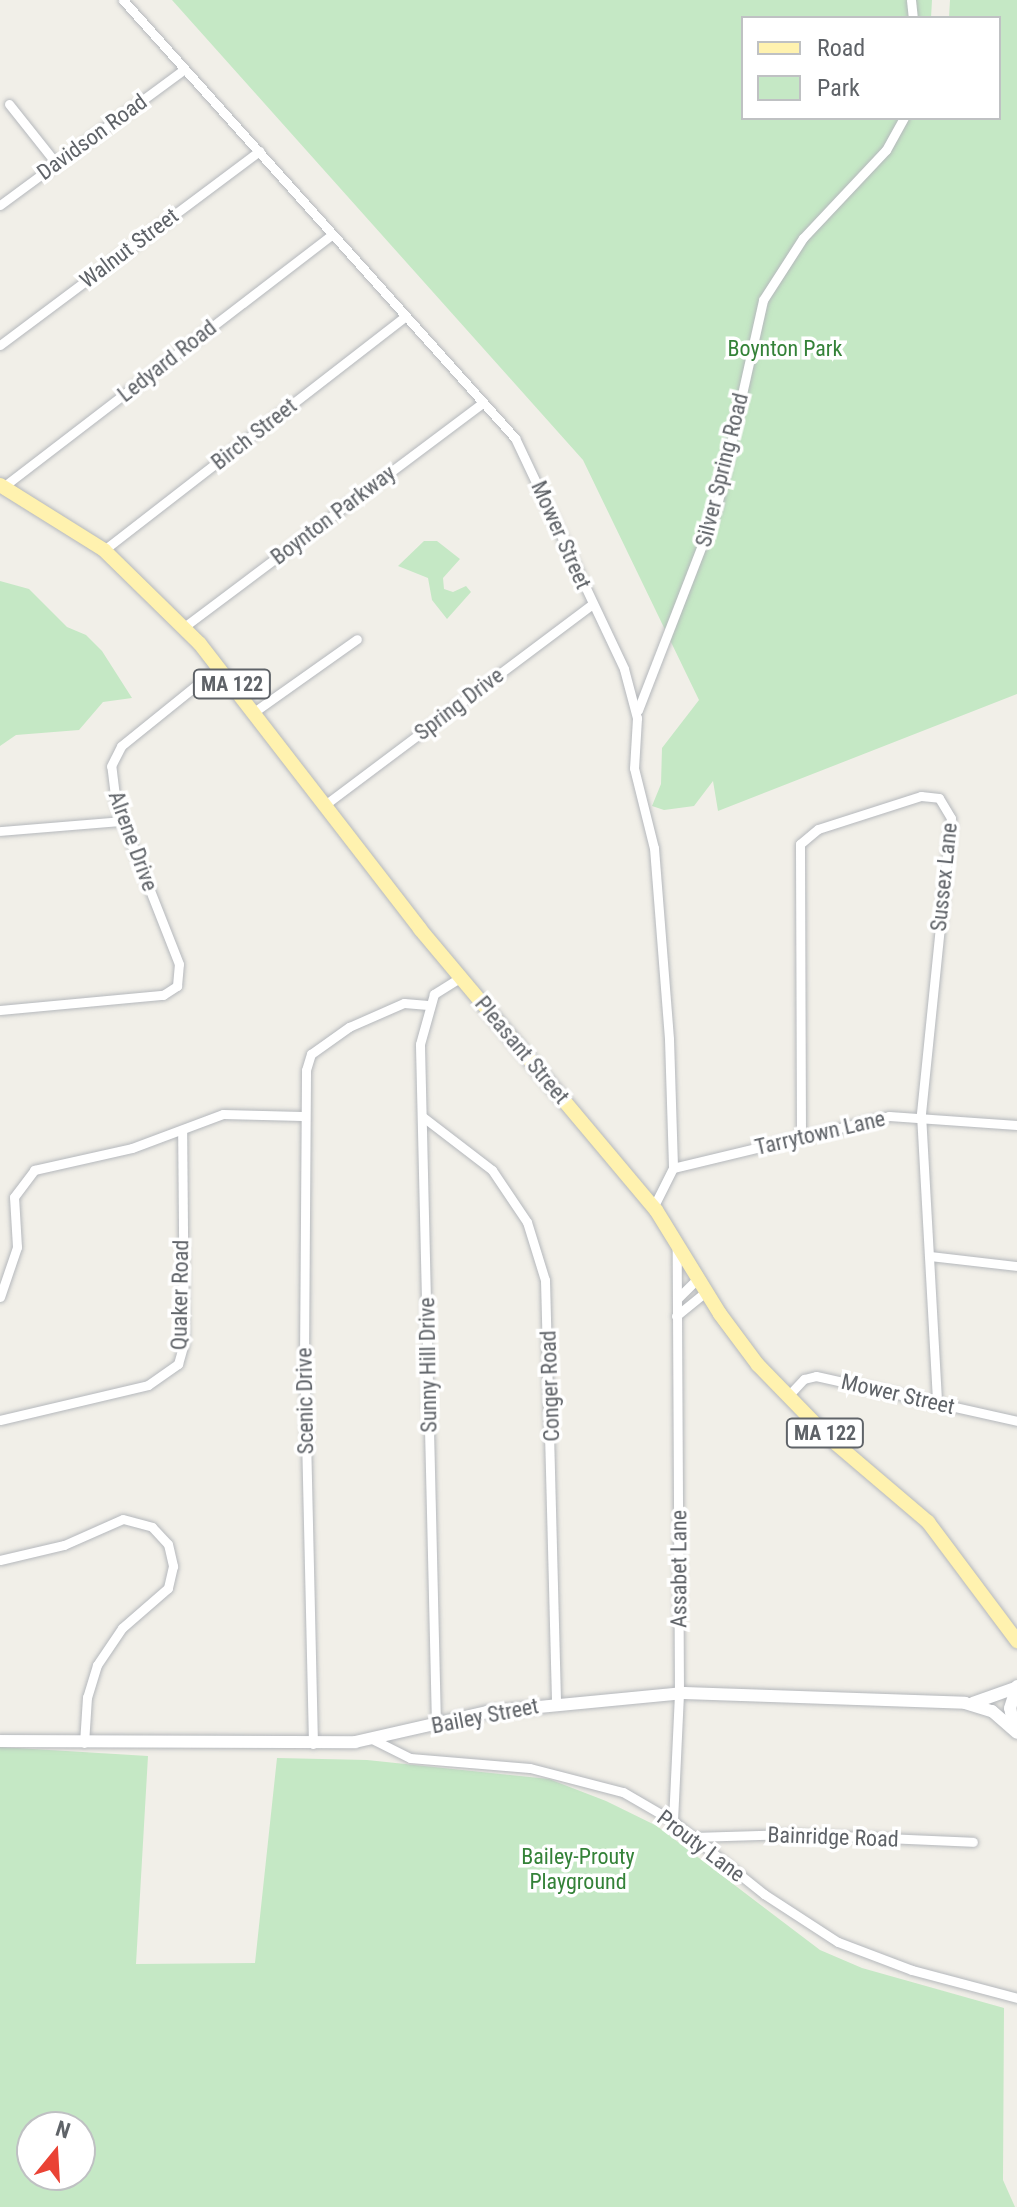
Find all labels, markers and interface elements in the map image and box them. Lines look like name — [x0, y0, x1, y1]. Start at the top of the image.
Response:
legend — [741, 16, 1001, 120]
text: Road — [817, 34, 865, 62]
text: Park — [817, 74, 860, 102]
street label: Davidson Road — [32, 88, 152, 186]
street label: Walnut Street — [75, 202, 183, 294]
street label: Ledyard Road — [112, 314, 222, 408]
park label: Boynton Park — [728, 336, 842, 362]
street label: Silver Spring Road — [690, 390, 754, 550]
street label: Birch Street — [206, 393, 302, 475]
street label: Boynton Parkway — [266, 460, 400, 570]
street label: Mower Street — [525, 477, 597, 593]
street label: Spring Drive — [409, 662, 509, 746]
road number: MA 122 — [192, 668, 272, 700]
street label: Alrene Drive — [103, 787, 163, 895]
street label: Sussex Lane — [925, 821, 963, 933]
street label: Pleasant Street — [469, 991, 575, 1109]
street label: Tarrytown Lane — [752, 1105, 888, 1161]
street label: Quaker Road — [166, 1240, 194, 1350]
street label: Sunny Hill Drive — [414, 1297, 442, 1433]
street label: Conger Road — [535, 1330, 565, 1442]
street label: Scenic Drive — [291, 1347, 319, 1455]
street label: Mower Street — [839, 1368, 957, 1420]
road number: MA 122 — [785, 1417, 865, 1449]
street label: Assabet Lane — [666, 1510, 692, 1628]
street label: Bailey Street — [429, 1693, 541, 1739]
street label: Prouty Lane — [652, 1804, 750, 1888]
street label: Bainridge Road — [767, 1822, 899, 1852]
park label: Bailey-Prouty Playground — [521, 1843, 635, 1894]
north arrow — [16, 2111, 96, 2191]
text: N — [53, 2116, 73, 2144]

